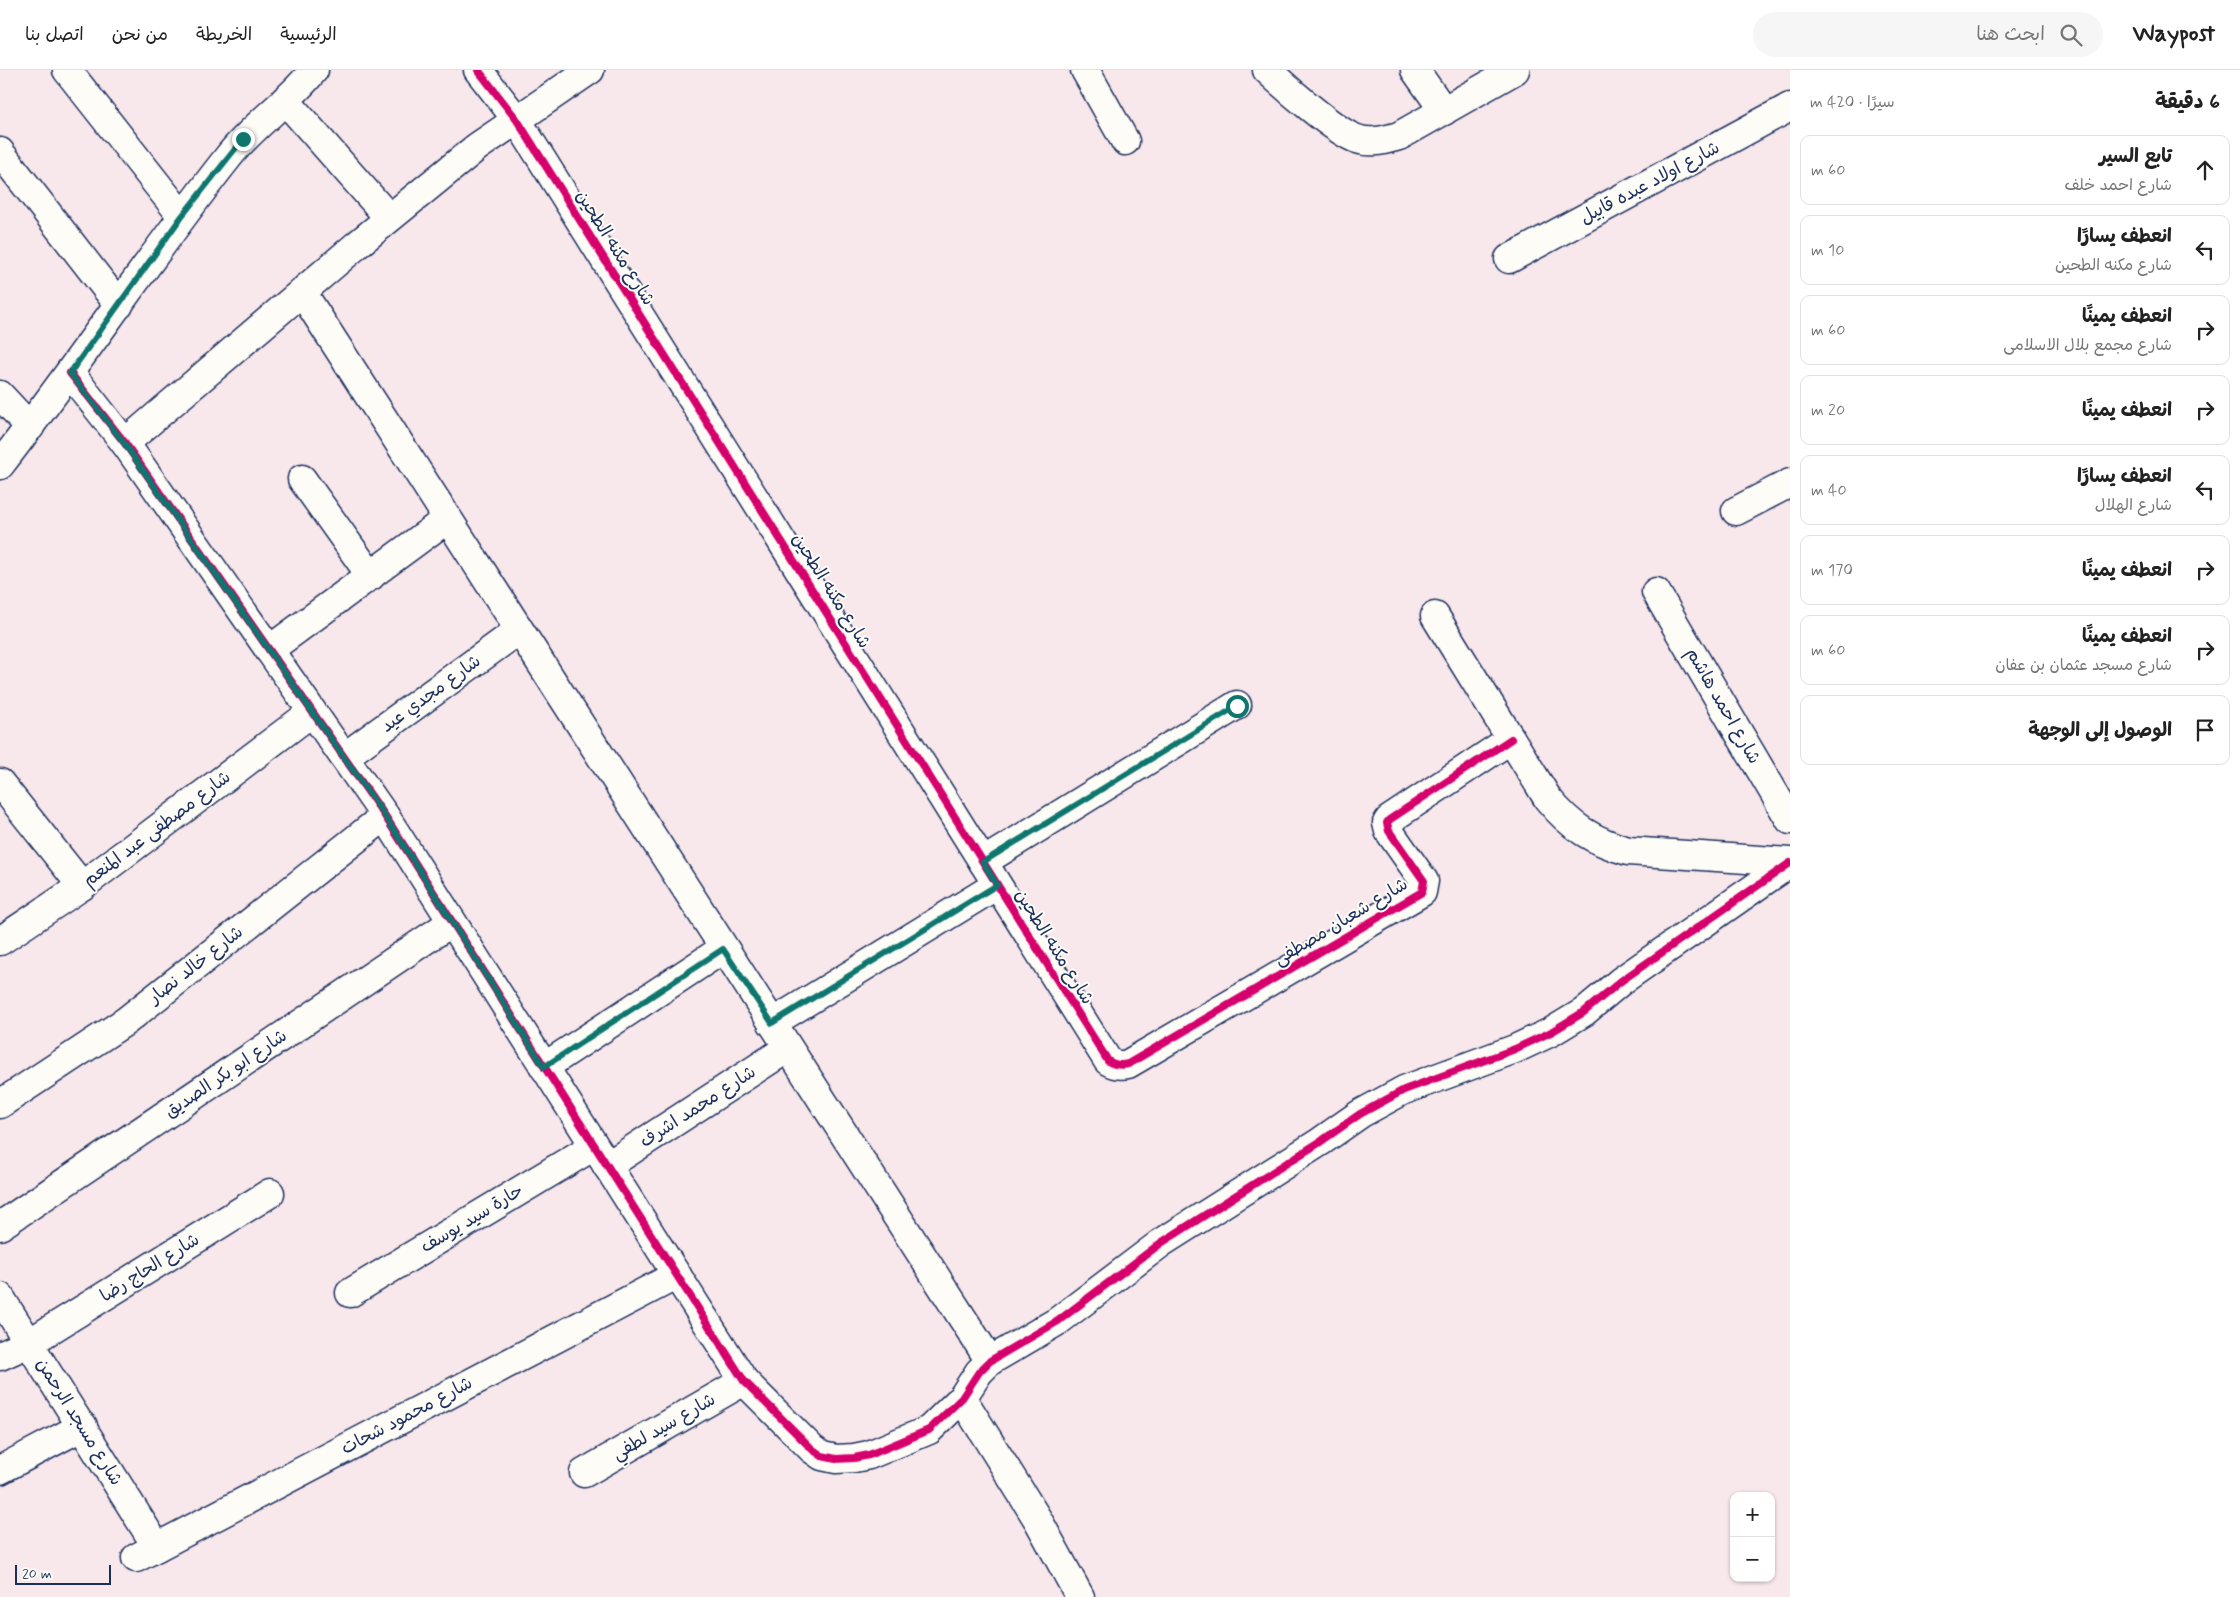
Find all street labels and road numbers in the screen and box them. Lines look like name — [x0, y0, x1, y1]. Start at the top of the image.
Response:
street label: شارع اولاد عبده قابيل — [1576, 136, 1724, 230]
street label: شارع مكنه الطحين — [570, 186, 660, 310]
street label: شارع مكنه الطحين — [786, 529, 876, 653]
street label: شارع احمد هاشم — [1679, 643, 1766, 769]
street label: شارع مجدي عيد — [376, 650, 486, 738]
street label: شارع مصطفى عبد المنعم — [78, 765, 236, 893]
street label: شارع شعبان مصطفى — [1270, 872, 1412, 972]
street label: شارع مكنه الطحين — [1009, 885, 1099, 1009]
street label: شارع خالد نصار — [142, 920, 248, 1011]
street label: شارع ابو بكر الصديق — [160, 1024, 292, 1124]
street label: شارع محمد اشرف — [635, 1060, 761, 1154]
street label: حارة سيد يوسف — [416, 1179, 528, 1259]
street label: شارع الحاج رضا — [96, 1228, 204, 1308]
street label: شارع مسجد الرحمن — [30, 1354, 128, 1490]
street label: شارع محمود شحات — [337, 1371, 477, 1461]
street label: شارع سيد لطفي — [608, 1388, 721, 1469]

